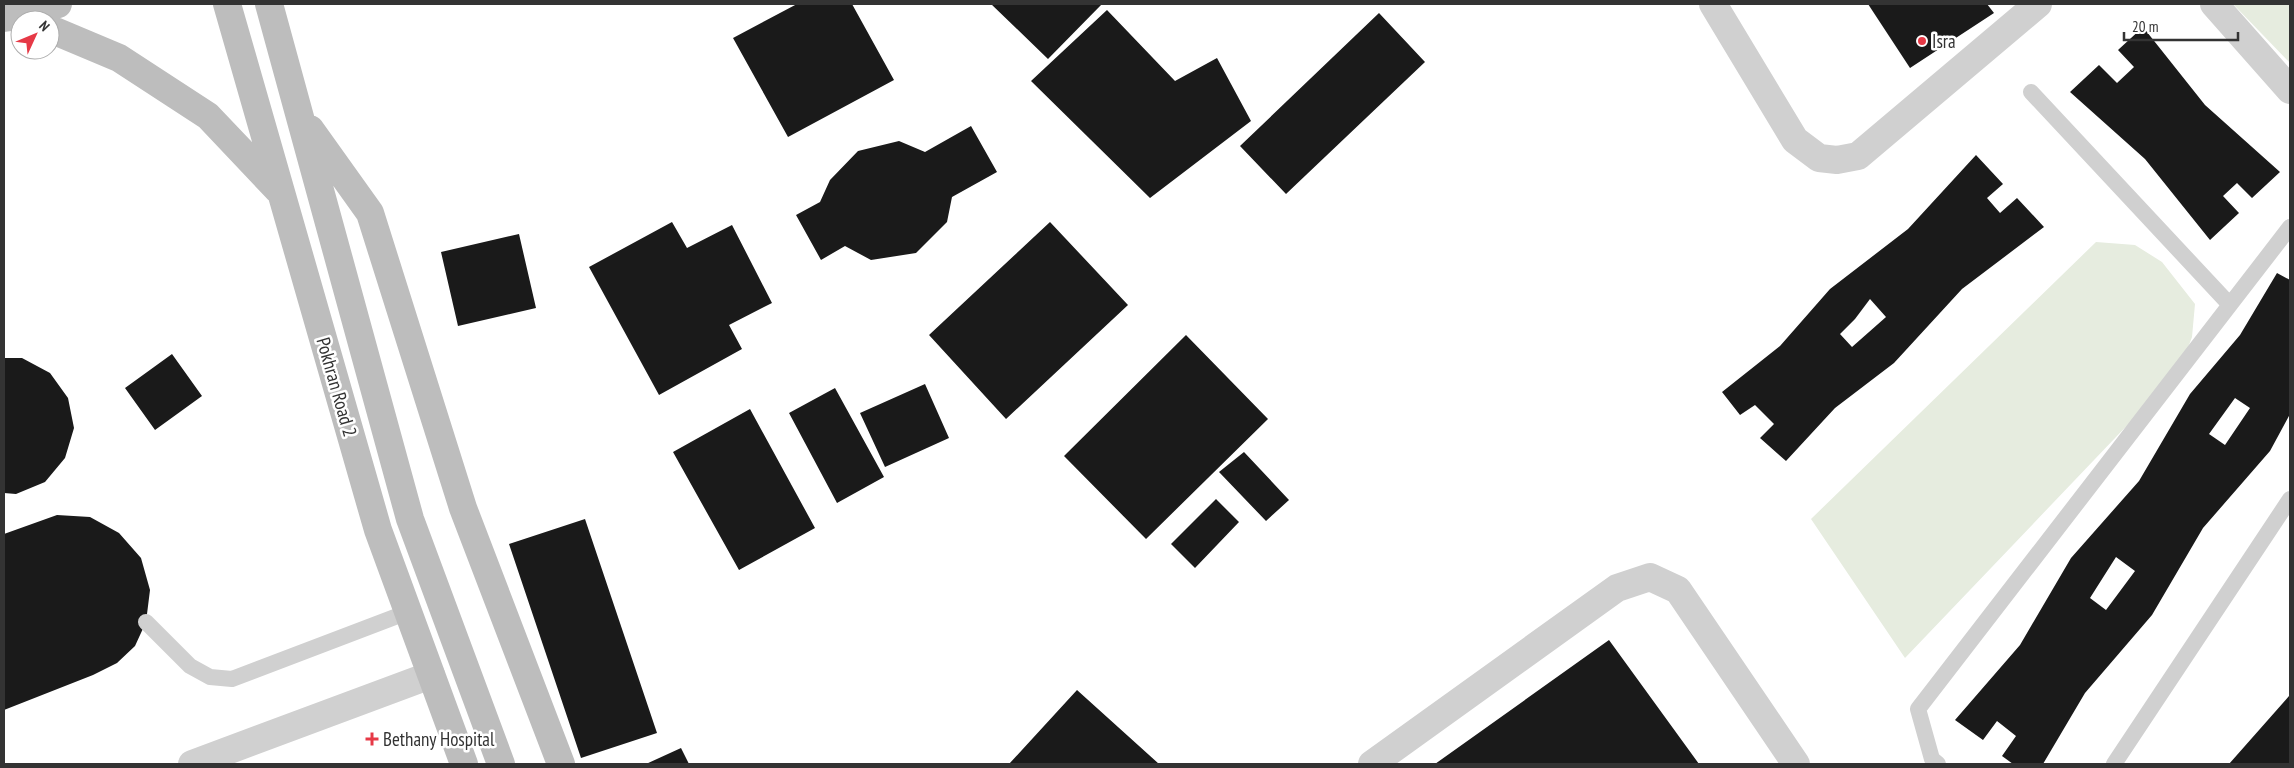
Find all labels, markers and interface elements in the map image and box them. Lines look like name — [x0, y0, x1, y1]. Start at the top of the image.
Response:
north arrow — [10, 10, 60, 60]
scale bar — [2124, 10, 2238, 42]
text: N — [35, 17, 53, 35]
text: 20 m — [2132, 17, 2158, 36]
place label: Isra — [1932, 29, 1956, 53]
marker: Isra — [1916, 35, 1928, 47]
street label: Pokhran Road 2 — [311, 335, 363, 439]
place label: Bethany Hospital — [383, 727, 495, 751]
marker: Bethany Hospital — [365, 732, 379, 746]

